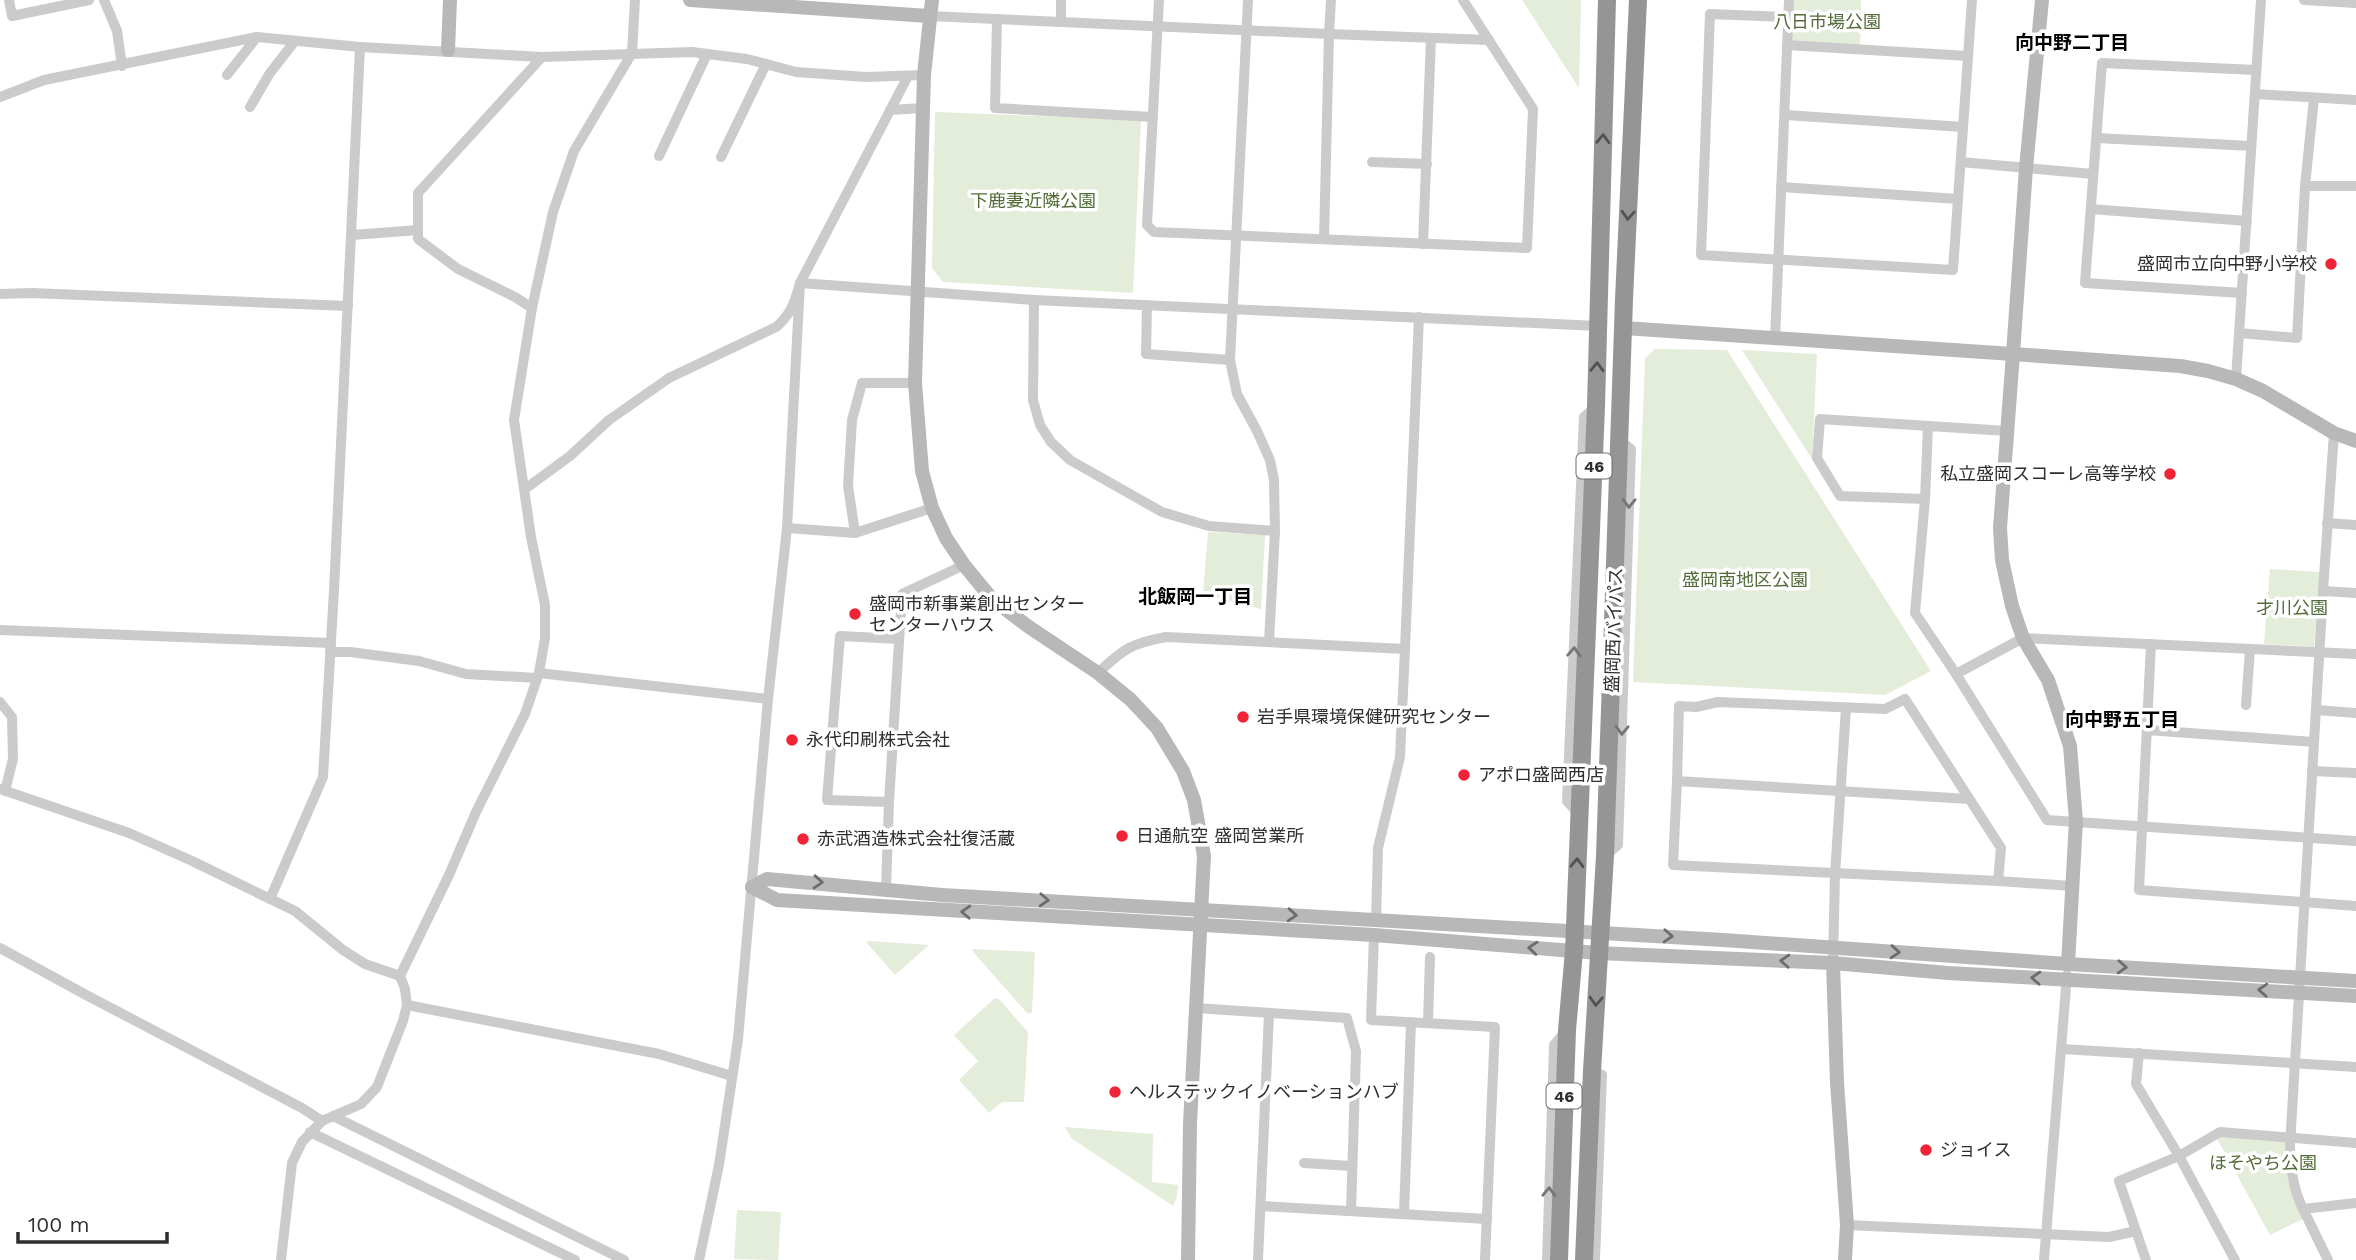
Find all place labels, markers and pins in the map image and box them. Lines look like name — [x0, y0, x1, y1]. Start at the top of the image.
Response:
place label: 盛岡市立向中野小学校 — [2137, 253, 2317, 274]
marker: 盛岡市立向中野小学校 — [2323, 256, 2339, 272]
place label: 私立盛岡スコーレ高等学校 — [1940, 463, 2156, 484]
marker: 私立盛岡スコーレ高等学校 — [2162, 466, 2178, 482]
place label: 盛岡市新事業創出センター センターハウス — [869, 593, 1085, 635]
marker: 盛岡市新事業創出センター センターハウス — [847, 606, 863, 622]
place label: 岩手県環境保健研究センター — [1257, 706, 1491, 727]
marker: 岩手県環境保健研究センター — [1235, 709, 1251, 725]
place label: 永代印刷株式会社 — [806, 729, 950, 750]
marker: 永代印刷株式会社 — [784, 732, 800, 748]
place label: アポロ盛岡西店 — [1478, 764, 1604, 785]
marker: アポロ盛岡西店 — [1456, 767, 1472, 783]
place label: 日通航空 盛岡営業所 — [1136, 825, 1304, 846]
place label: 赤武酒造株式会社復活蔵 — [817, 828, 1015, 849]
marker: 日通航空 盛岡営業所 — [1114, 828, 1130, 844]
marker: 赤武酒造株式会社復活蔵 — [795, 831, 811, 847]
place label: ヘルステックイノベーションハブ — [1129, 1081, 1399, 1102]
marker: ヘルステックイノベーションハブ — [1107, 1084, 1123, 1100]
place label: ジョイス — [1940, 1139, 2011, 1160]
marker: ジョイス — [1918, 1142, 1934, 1158]

